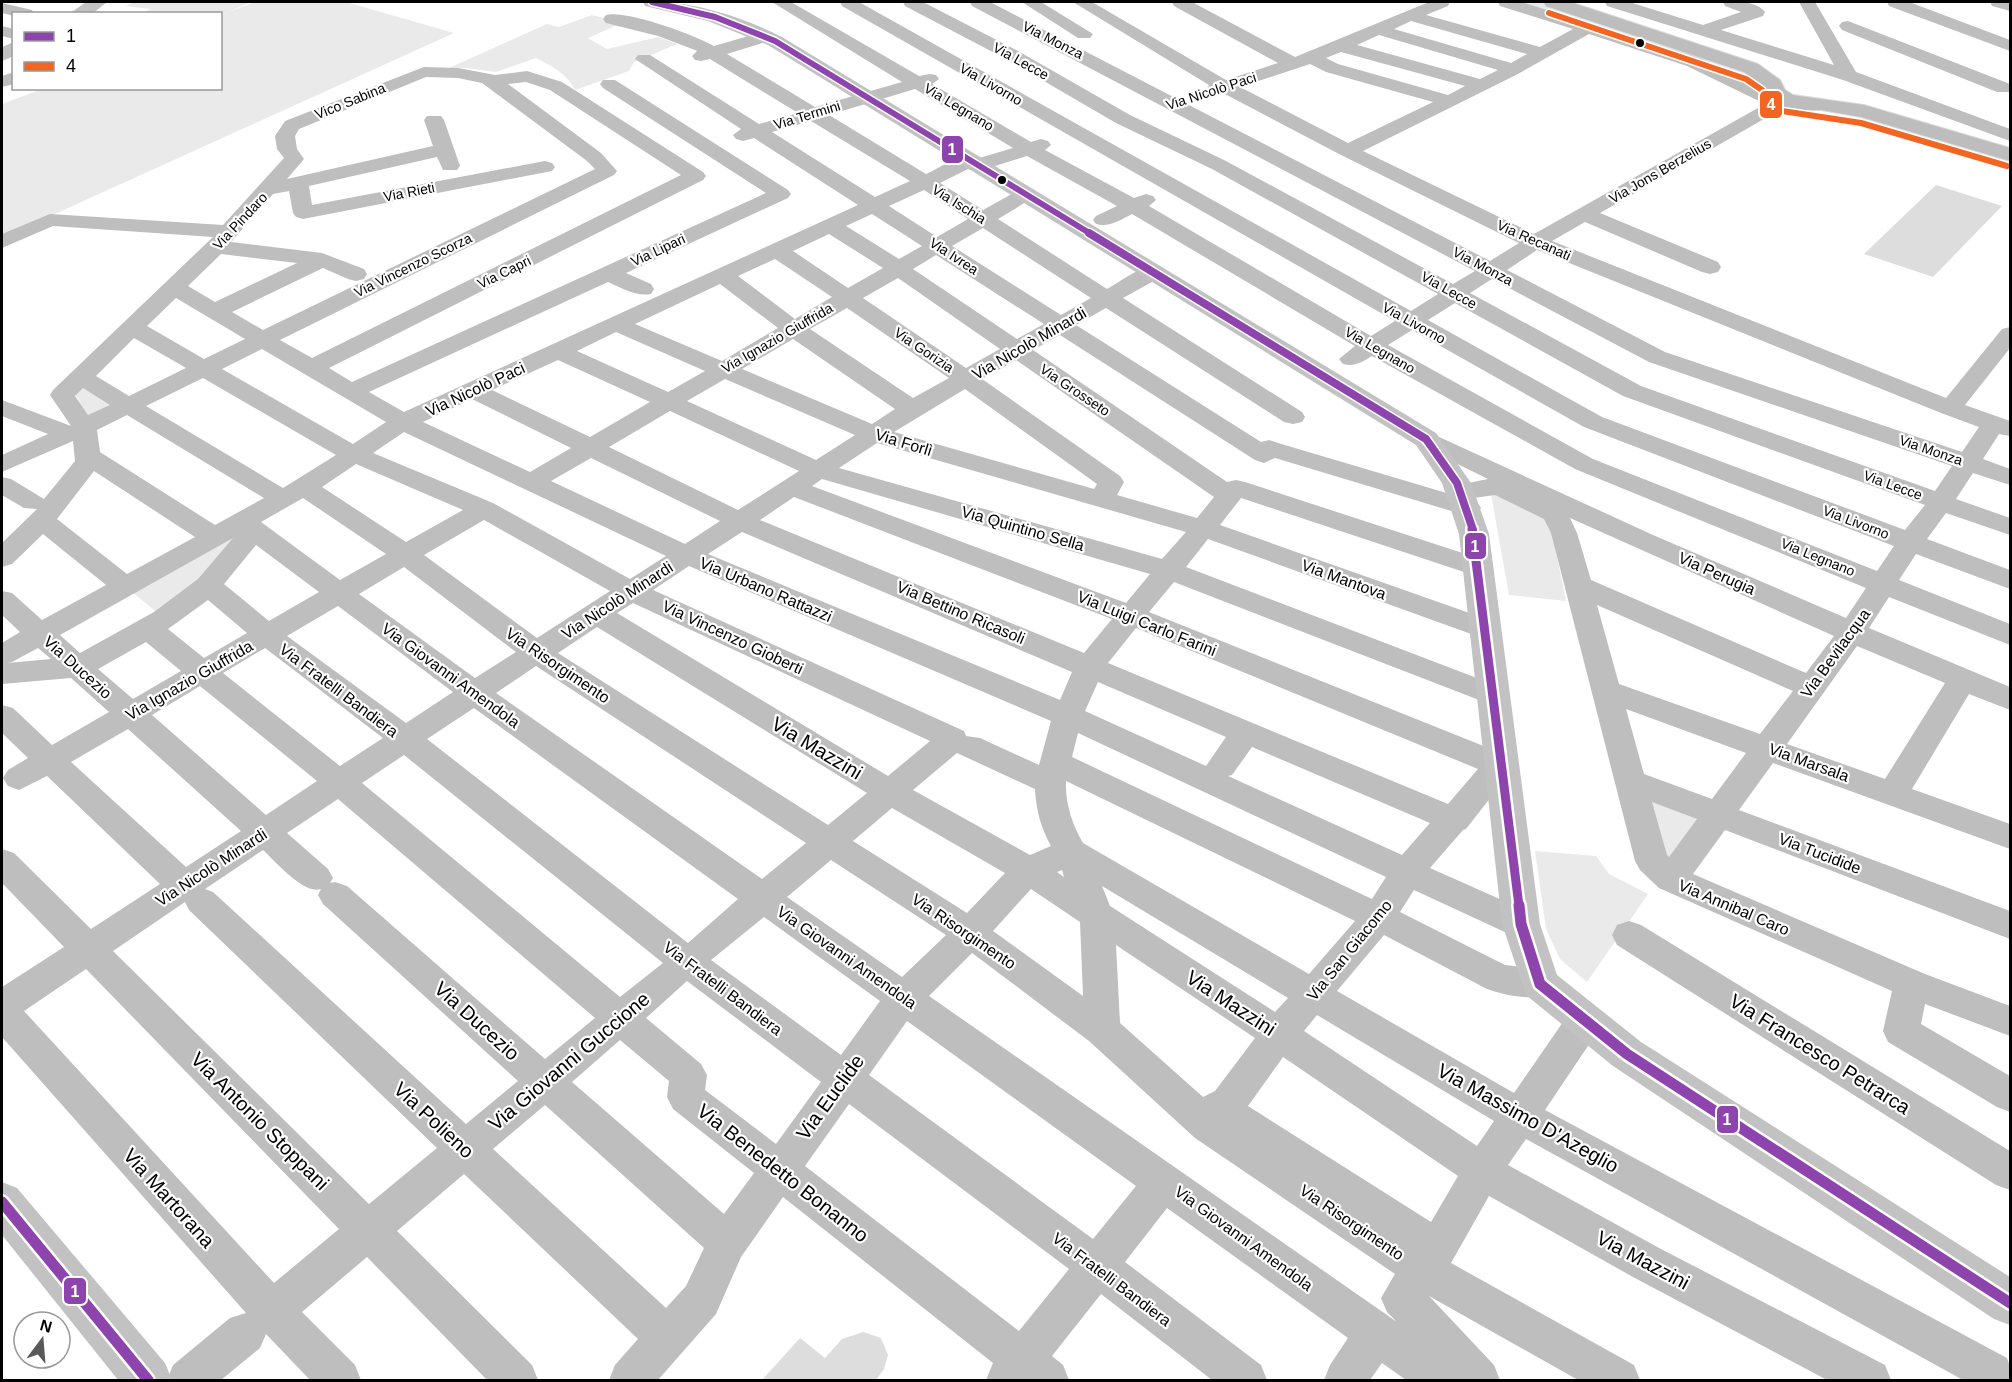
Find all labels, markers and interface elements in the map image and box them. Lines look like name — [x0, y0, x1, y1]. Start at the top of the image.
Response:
legend — [12, 12, 222, 90]
street label: Via Monza — [1020, 18, 1086, 62]
text: 1 — [66, 26, 76, 46]
unlabelled marker — [1634, 37, 1646, 49]
street label: Via Lecce — [990, 39, 1052, 83]
text: 4 — [66, 56, 76, 76]
street label: Via Livorno — [957, 60, 1025, 108]
street label: Via Nicolò Paci — [1164, 69, 1258, 113]
street label: Vico Sabina — [312, 80, 388, 122]
street label: Via Legnano — [921, 80, 997, 134]
line badge: 4 — [1759, 90, 1783, 119]
text: 4 — [1767, 96, 1776, 113]
street label: Via Termini — [772, 97, 842, 133]
line badge: 1 — [941, 135, 964, 164]
street label: Via Jons Berzelius — [1606, 135, 1714, 207]
text: 1 — [948, 141, 957, 158]
unlabelled marker — [996, 174, 1008, 186]
street label: Via Rieti — [382, 179, 436, 205]
street label: Via Ischia — [929, 181, 989, 227]
street label: Via Pindaro — [210, 189, 271, 253]
street label: Via Recanati — [1495, 217, 1573, 263]
street label: Via Vincenzo Scorza — [352, 230, 475, 300]
street label: Via Lipari — [628, 230, 688, 270]
street label: Via Ivrea — [927, 234, 982, 278]
street label: Via Monza — [1450, 243, 1516, 289]
street label: Via Capri — [475, 252, 533, 292]
street label: Via Lecce — [1418, 268, 1480, 312]
street label: Via Livorno — [1380, 299, 1449, 347]
street label: Via Ignazio Giuffrida — [719, 300, 836, 376]
street label: Via Nicolò Minardi — [969, 304, 1089, 383]
street label: Via Legnano — [1342, 323, 1418, 377]
street label: Via Gorizia — [891, 324, 957, 376]
street label: Via Nicolò Paci — [423, 359, 527, 420]
street label: Via Grosseto — [1037, 361, 1113, 419]
street label: Via Forlì — [873, 426, 935, 459]
street label: Via Monza — [1897, 432, 1965, 468]
street label: Via Lecce — [1861, 467, 1925, 503]
street label: Via Livorno — [1821, 502, 1892, 542]
street label: Via Quintino Sella — [960, 503, 1086, 554]
line badge: 1 — [1464, 532, 1487, 560]
street label: Via Legnano — [1779, 535, 1858, 579]
text: 1 — [1471, 538, 1480, 555]
street label: Via Perugia — [1676, 549, 1758, 598]
street label: Via Urbano Rattazzi — [697, 554, 834, 625]
street label: Via Mantova — [1299, 556, 1388, 603]
street label: Via Nicolò Minardi — [559, 558, 676, 643]
street label: Via Bettino Ricasoli — [894, 578, 1027, 647]
street label: Via Luigi Carlo Farini — [1075, 588, 1219, 659]
street label: Via Vincenzo Gioberti — [660, 597, 806, 678]
street label: Via Bevilacqua — [1798, 606, 1873, 701]
street label: Via Giovanni Amendola — [379, 620, 523, 731]
street label: Via Risorgimento — [503, 624, 613, 706]
street label: Via Ducezio — [40, 633, 115, 702]
street label: Via Ignazio Giuffrida — [123, 637, 256, 724]
street label: Via Fratelli Bandiera — [276, 640, 401, 741]
street label: Via Mazzini — [768, 712, 866, 784]
street label: Via Marsala — [1766, 740, 1851, 785]
street label: Via Nicolò Minardi — [153, 825, 270, 910]
street label: Via Tucidide — [1776, 830, 1864, 877]
street label: Via Annibal Caro — [1676, 876, 1792, 939]
street label: Via Risorgimento — [909, 890, 1019, 972]
street label: Via San Giacomo — [1304, 897, 1395, 1004]
street label: Via Giovanni Amendola — [774, 903, 920, 1012]
street label: Via Fratelli Bandiera — [660, 938, 785, 1039]
street label: Via Mazzini — [1182, 966, 1280, 1040]
street label: Via Ducezio — [430, 977, 524, 1065]
street label: Via Giovanni Guccione — [484, 987, 654, 1135]
street label: Via Francesco Petrarca — [1726, 989, 1915, 1119]
street label: Via Antonio Stoppani — [187, 1048, 333, 1194]
street label: Via Euclide — [792, 1050, 868, 1144]
street label: Via Massimo D'Azeglio — [1434, 1059, 1622, 1177]
street label: Via Polieno — [390, 1078, 478, 1162]
street label: Via Benedetto Bonanno — [693, 1099, 873, 1247]
line badge: 1 — [1716, 1105, 1739, 1134]
text: 1 — [1723, 1111, 1732, 1128]
street label: Via Martorana — [119, 1144, 220, 1253]
street label: Via Risorgimento — [1297, 1181, 1407, 1263]
street label: Via Giovanni Amendola — [1172, 1183, 1316, 1294]
street label: Via Mazzini — [1593, 1226, 1693, 1294]
street label: Via Fratelli Bandiera — [1049, 1229, 1174, 1330]
line badge: 1 — [63, 1277, 87, 1305]
text: 1 — [71, 1283, 80, 1300]
north arrow — [12, 1310, 72, 1370]
text: N — [38, 1316, 54, 1336]

